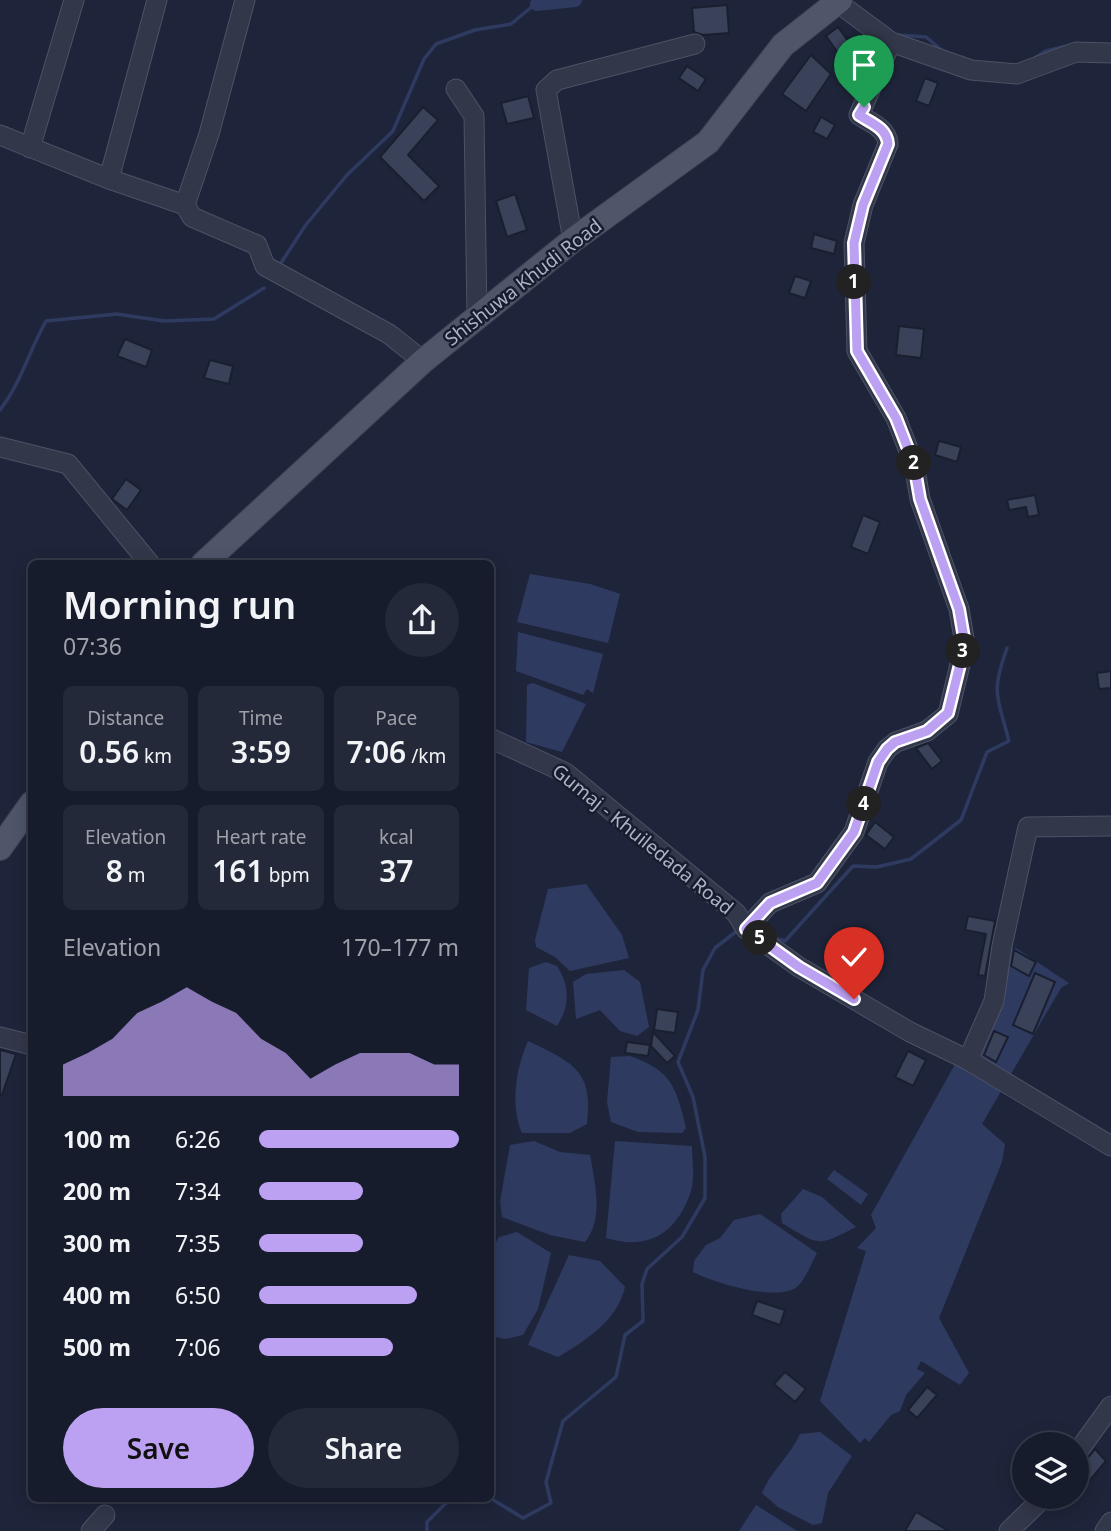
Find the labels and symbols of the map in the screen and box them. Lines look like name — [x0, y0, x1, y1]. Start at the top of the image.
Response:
pin — [834, 35, 894, 107]
street label: Shishuwa Khudi Road — [439, 212, 607, 352]
pin: 1 — [836, 264, 872, 300]
pin: 2 — [897, 446, 932, 480]
pin: 3 — [946, 634, 981, 668]
street label: Gumaj - Khuiledada Road — [547, 758, 739, 920]
pin: 4 — [846, 786, 882, 822]
pin: 5 — [742, 920, 778, 956]
pin — [824, 927, 884, 999]

